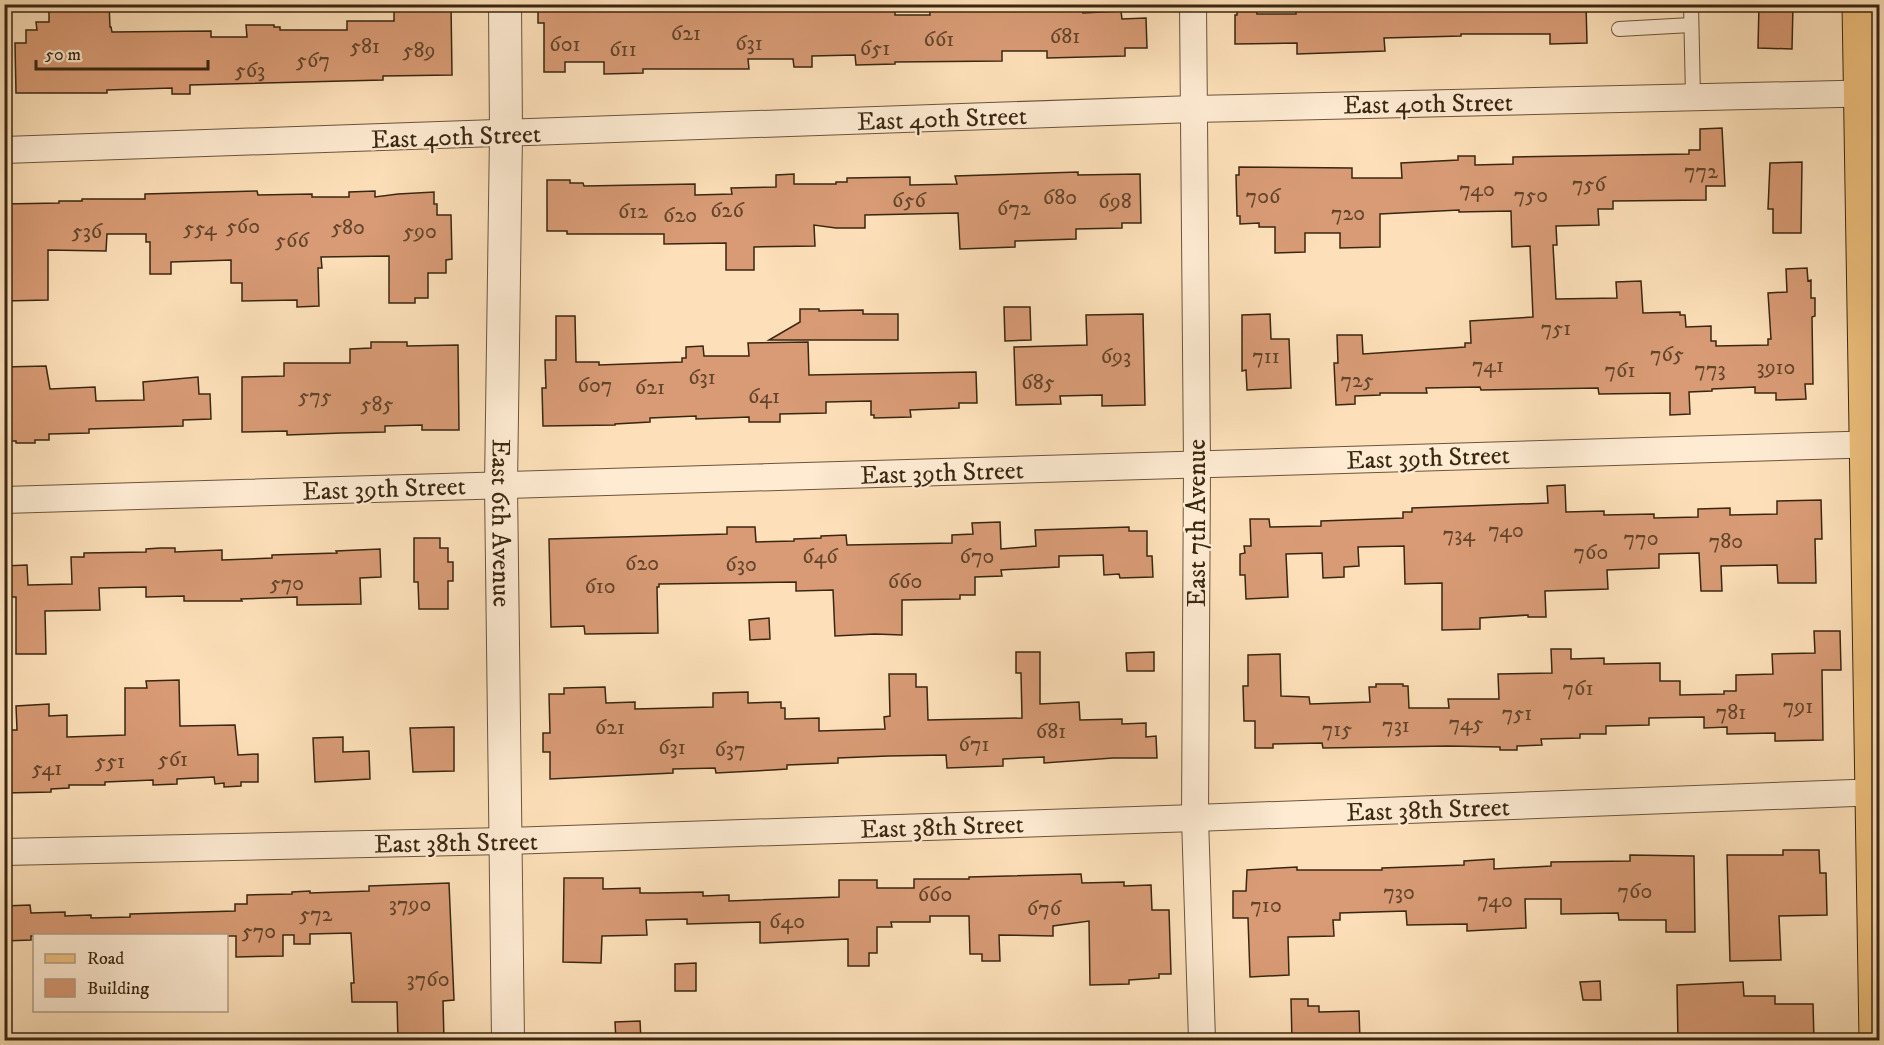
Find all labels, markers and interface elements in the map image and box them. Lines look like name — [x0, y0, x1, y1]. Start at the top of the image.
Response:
house number: 621 — [671, 20, 701, 47]
house number: 681 — [1050, 23, 1080, 50]
house number: 661 — [924, 26, 954, 53]
house number: 631 — [735, 30, 763, 57]
house number: 601 — [549, 31, 581, 58]
scale bar — [36, 33, 208, 71]
house number: 581 — [350, 33, 380, 60]
house number: 651 — [860, 35, 890, 62]
house number: 611 — [609, 36, 637, 63]
house number: 589 — [403, 37, 435, 64]
text: 50 m — [45, 44, 81, 66]
house number: 567 — [296, 47, 330, 74]
house number: 563 — [235, 57, 265, 84]
street label: East 40th Street — [1343, 87, 1513, 122]
street label: East 40th Street — [857, 100, 1028, 139]
street label: East 40th Street — [371, 118, 542, 157]
house number: 772 — [1684, 158, 1718, 185]
house number: 756 — [1572, 171, 1607, 198]
house number: 740 — [1459, 176, 1495, 203]
house number: 750 — [1514, 182, 1548, 209]
house number: 706 — [1246, 183, 1282, 210]
house number: 680 — [1043, 184, 1077, 211]
house number: 656 — [892, 187, 927, 214]
house number: 698 — [1098, 188, 1132, 215]
house number: 672 — [997, 195, 1031, 222]
house number: 626 — [710, 197, 745, 224]
house number: 612 — [618, 198, 648, 225]
house number: 720 — [1331, 200, 1365, 227]
house number: 620 — [663, 202, 697, 229]
house number: 560 — [226, 213, 260, 240]
house number: 580 — [331, 214, 365, 241]
house number: 554 — [183, 215, 218, 242]
house number: 536 — [72, 218, 104, 245]
house number: 590 — [403, 218, 437, 245]
house number: 566 — [275, 227, 310, 254]
house number: 751 — [1541, 315, 1571, 342]
house number: 765 — [1650, 341, 1684, 368]
house number: 693 — [1101, 343, 1131, 370]
house number: 711 — [1252, 343, 1280, 370]
house number: 741 — [1472, 352, 1504, 379]
house number: 3910 — [1757, 354, 1795, 381]
house number: 773 — [1694, 356, 1726, 383]
house number: 761 — [1605, 357, 1635, 384]
house number: 631 — [688, 364, 716, 391]
house number: 725 — [1340, 367, 1374, 394]
house number: 685 — [1021, 369, 1055, 396]
house number: 607 — [578, 372, 612, 399]
house number: 621 — [635, 374, 665, 401]
house number: 575 — [298, 383, 332, 410]
house number: 641 — [748, 383, 780, 410]
house number: 585 — [361, 391, 393, 418]
street label: East 6th Avenue — [483, 439, 518, 607]
street label: East 7th Avenue — [1181, 439, 1214, 607]
street label: East 39th Street — [1346, 439, 1510, 478]
street label: East 39th Street — [860, 454, 1024, 493]
street label: East 39th Street — [302, 470, 466, 509]
house number: 740 — [1488, 517, 1524, 544]
house number: 734 — [1443, 521, 1477, 548]
house number: 770 — [1623, 525, 1659, 552]
house number: 780 — [1709, 528, 1743, 555]
house number: 760 — [1574, 539, 1608, 566]
house number: 646 — [802, 543, 839, 570]
house number: 670 — [960, 543, 994, 570]
house number: 620 — [625, 550, 659, 577]
house number: 630 — [725, 551, 757, 578]
house number: 660 — [888, 568, 922, 595]
house number: 570 — [270, 570, 304, 597]
house number: 610 — [584, 573, 616, 600]
house number: 761 — [1563, 675, 1593, 702]
house number: 791 — [1783, 693, 1813, 720]
house number: 781 — [1716, 699, 1746, 726]
house number: 751 — [1502, 700, 1532, 727]
house number: 745 — [1449, 710, 1483, 737]
house number: 731 — [1382, 712, 1410, 739]
house number: 621 — [595, 714, 625, 741]
house number: 715 — [1322, 716, 1352, 743]
house number: 681 — [1036, 718, 1066, 745]
house number: 671 — [958, 731, 990, 758]
house number: 631 — [658, 734, 686, 761]
house number: 637 — [714, 736, 746, 763]
house number: 561 — [158, 746, 188, 773]
house number: 551 — [95, 748, 125, 775]
house number: 541 — [32, 755, 62, 782]
street label: East 38th Street — [1346, 791, 1510, 830]
street label: East 38th Street — [860, 808, 1024, 847]
street label: East 38th Street — [374, 826, 538, 861]
house number: 760 — [1618, 878, 1652, 905]
house number: 730 — [1383, 879, 1415, 906]
house number: 660 — [918, 881, 952, 908]
house number: 740 — [1477, 887, 1513, 914]
house number: 3790 — [389, 891, 431, 918]
house number: 710 — [1250, 892, 1282, 919]
house number: 676 — [1027, 895, 1063, 922]
house number: 572 — [299, 901, 333, 928]
house number: 640 — [769, 908, 805, 935]
house number: 570 — [242, 918, 276, 945]
legend — [33, 934, 228, 1012]
text: Road — [87, 948, 124, 970]
house number: 3760 — [406, 966, 450, 993]
text: Building — [87, 978, 149, 1000]

